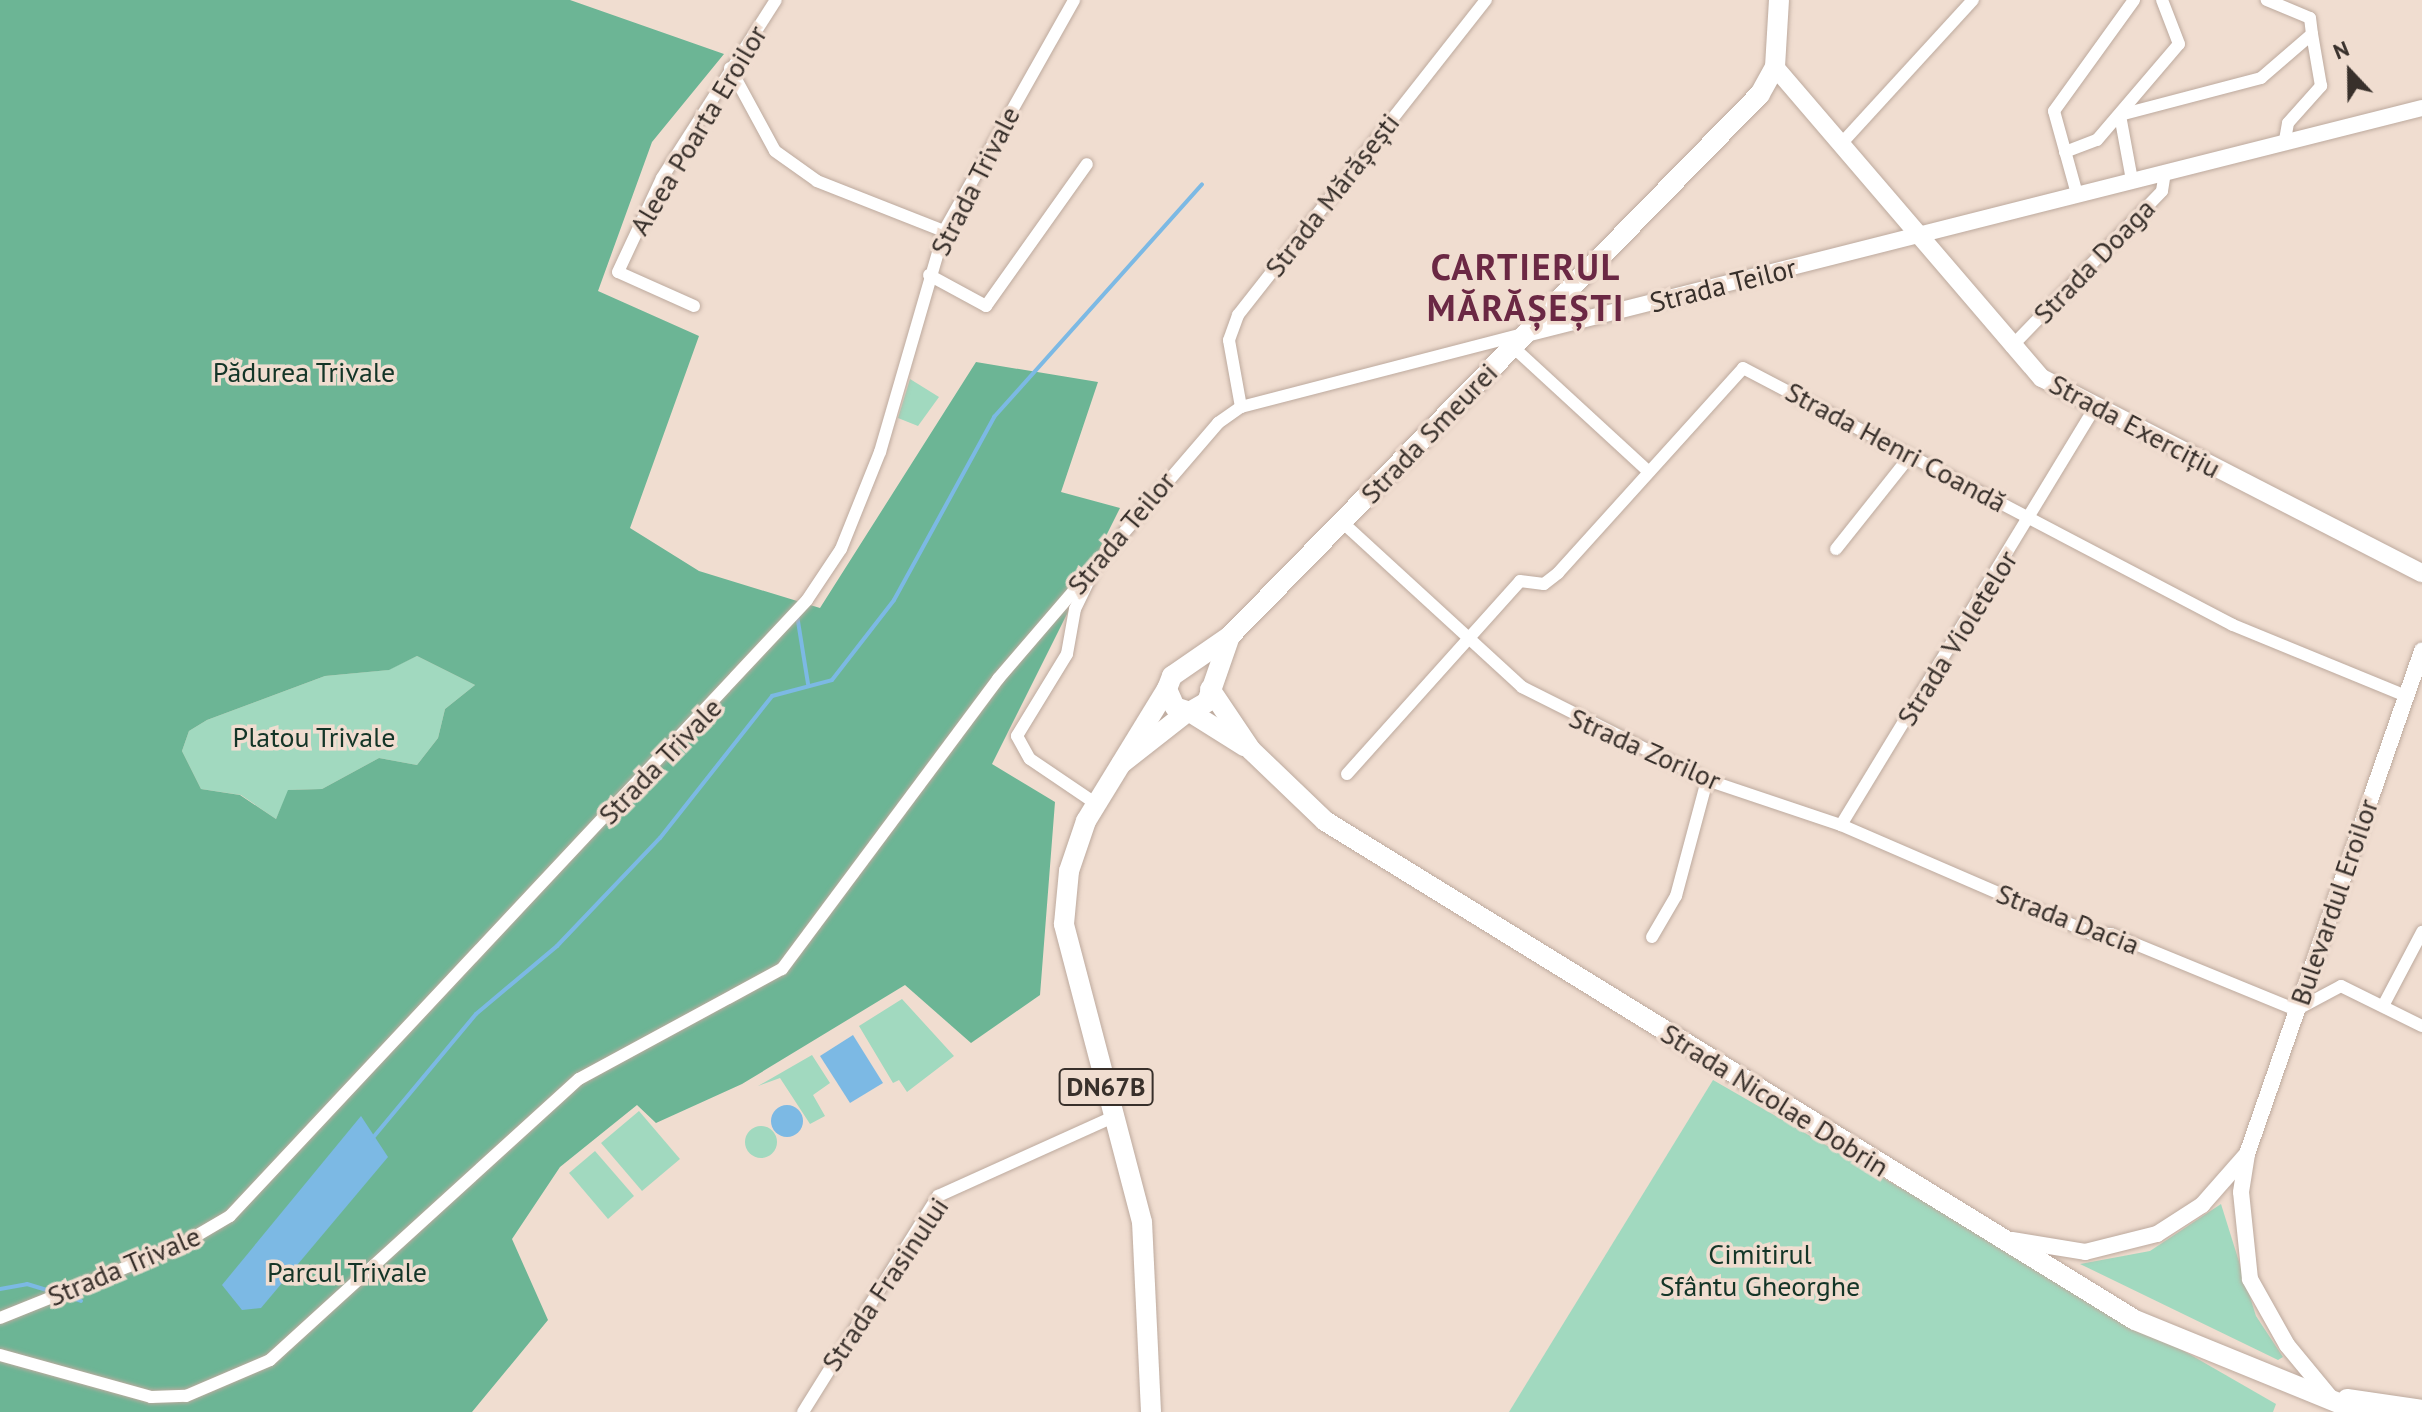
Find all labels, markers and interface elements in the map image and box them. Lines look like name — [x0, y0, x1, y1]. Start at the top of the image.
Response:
street label: Aleea Poarta Eroilor — [622, 19, 774, 241]
north arrow — [2310, 32, 2390, 112]
text: N — [2329, 34, 2353, 65]
street label: Strada Trivale — [923, 100, 1027, 262]
street label: Strada Mărășești — [1258, 106, 1406, 284]
street label: Strada Doaga — [2026, 192, 2162, 330]
district label: CARTIERUL MĂRĂȘEȘTI — [1427, 244, 1625, 329]
street label: Strada Teilor — [1646, 250, 1800, 320]
park label: Pădurea Trivale — [212, 355, 396, 389]
street label: Strada Smeurei — [1354, 356, 1504, 510]
street label: Strada Exercițiu — [2044, 367, 2226, 485]
street label: Strada Henri Coandă — [1780, 375, 2012, 519]
street label: Strada Teilor — [1060, 465, 1182, 601]
street label: Strada Violetelor — [1889, 544, 2025, 732]
street label: Strada Trivale — [591, 690, 729, 832]
street label: Strada Zorilor — [1564, 701, 1726, 797]
park label: Platou Trivale — [232, 720, 396, 754]
street label: Bulevardul Eroilor — [2283, 795, 2385, 1009]
street label: Strada Dacia — [1992, 876, 2144, 962]
street label: Strada Nicolae Dobrin — [1655, 1016, 1895, 1184]
road number: DN67B — [1058, 1065, 1154, 1109]
street label: Strada Frasinului — [814, 1191, 956, 1377]
street label: Strada Trivale — [42, 1219, 206, 1313]
park label: Cimitirul Sfântu Gheorghe — [1660, 1237, 1860, 1303]
park label: Parcul Trivale — [267, 1255, 427, 1289]

